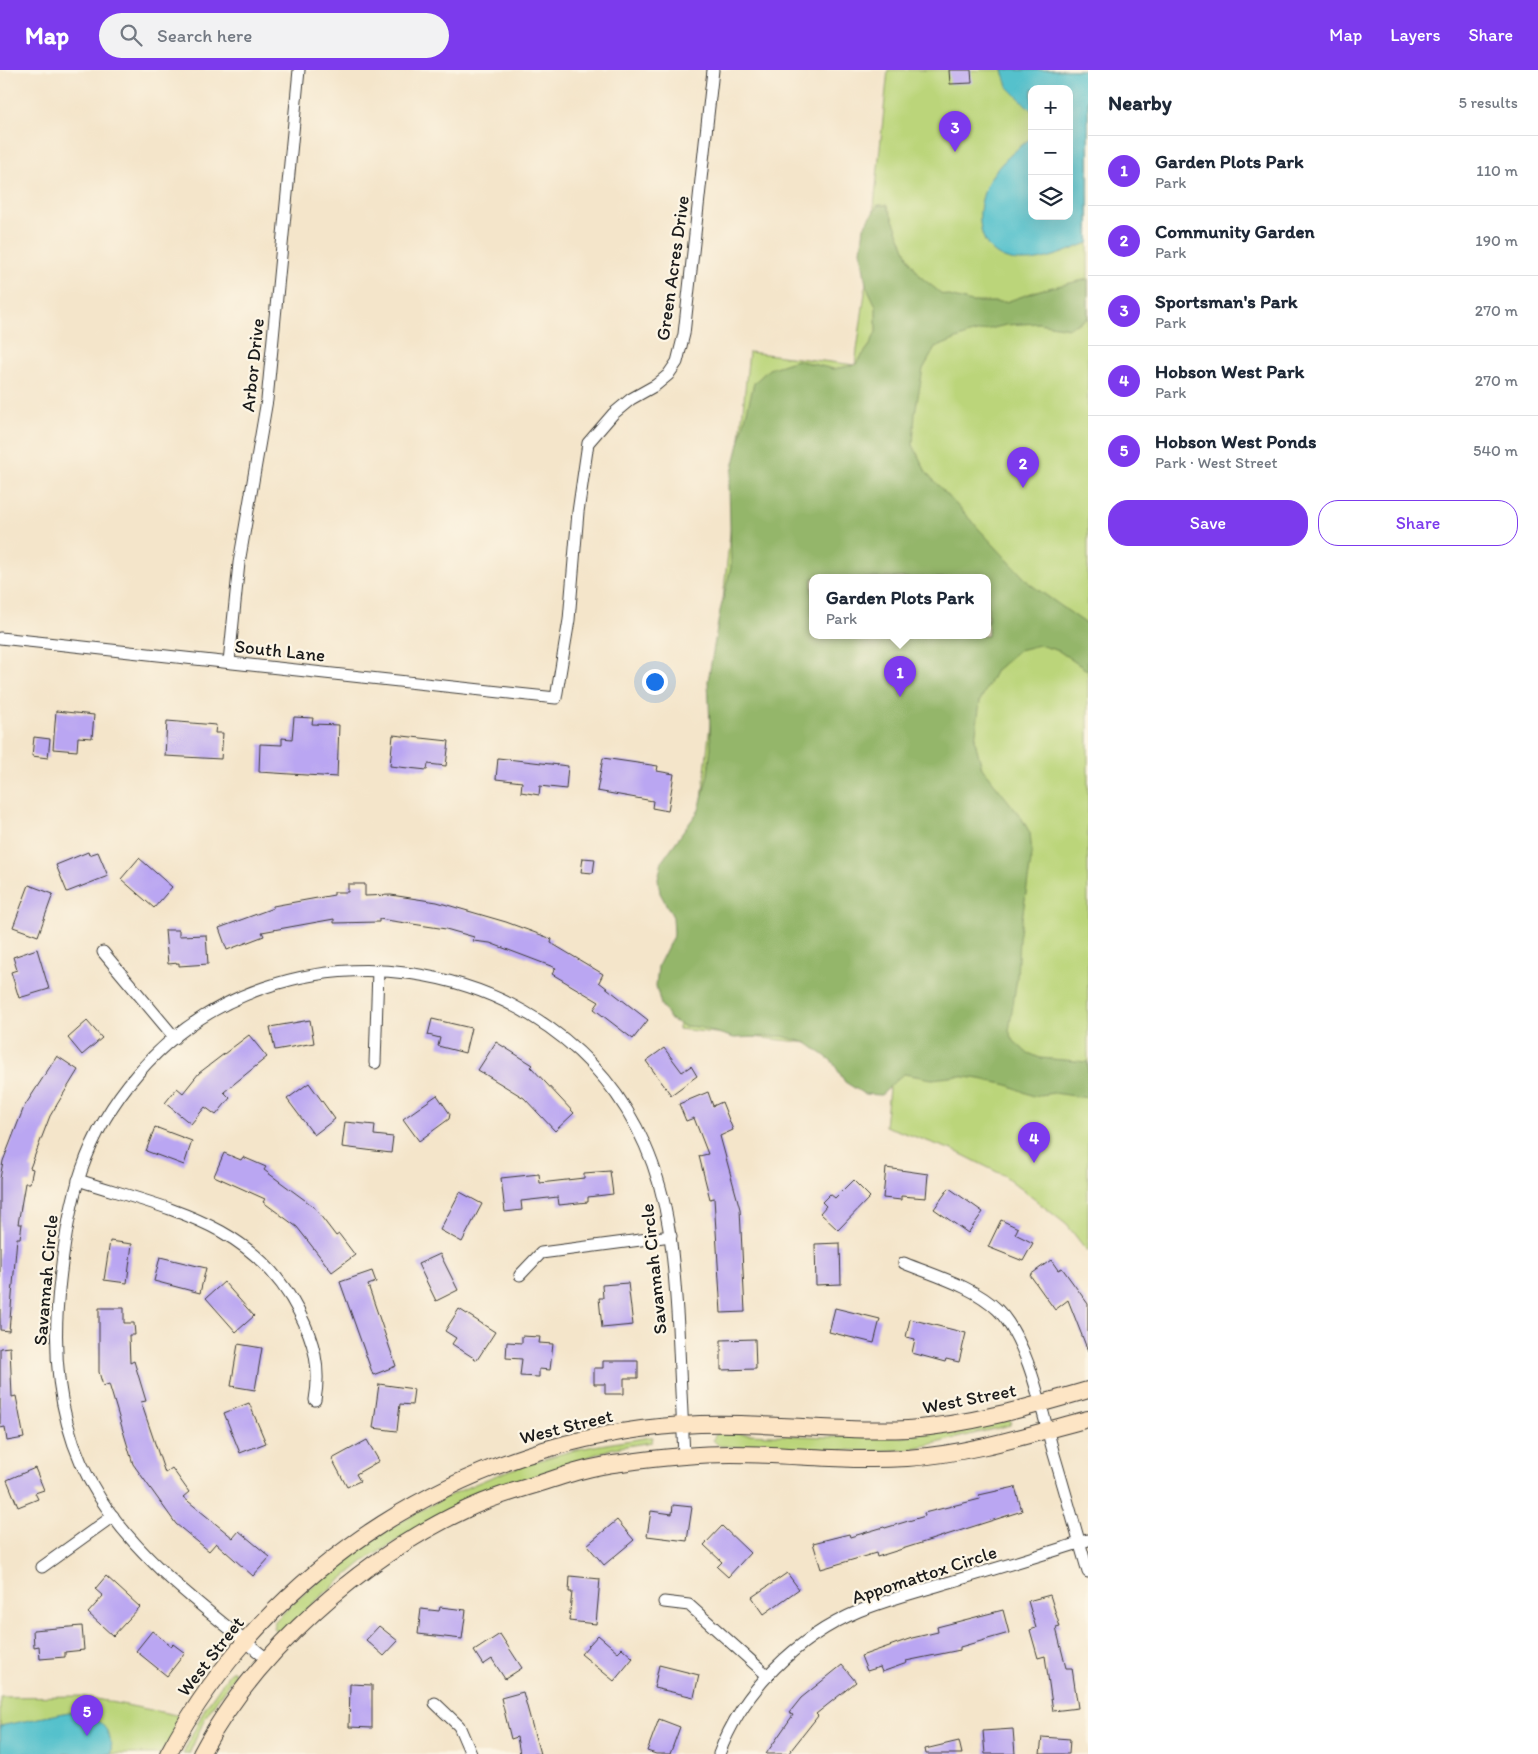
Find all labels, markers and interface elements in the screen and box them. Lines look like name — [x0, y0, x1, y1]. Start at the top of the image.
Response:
search box — [99, 13, 449, 58]
text: Map — [25, 21, 69, 50]
icon: search — [117, 21, 145, 49]
text: Search here — [157, 24, 252, 47]
text: Map — [1329, 24, 1362, 46]
text: Layers — [1390, 24, 1440, 46]
text: Share — [1468, 24, 1513, 46]
map controls — [1028, 85, 1073, 220]
button: + — [1028, 85, 1073, 130]
text: Nearby — [1108, 90, 1172, 115]
text: 5 results — [1458, 93, 1518, 112]
pin: 3 — [939, 111, 971, 152]
button: − — [1028, 130, 1073, 175]
text: Garden Plots Park — [1155, 150, 1304, 173]
text: 1 — [1120, 161, 1128, 180]
text: 110 m — [1476, 161, 1518, 180]
text: Park — [1155, 173, 1186, 192]
button: layers — [1028, 175, 1073, 220]
street label: Green Acres Drive — [651, 194, 694, 342]
text: Community Garden — [1155, 220, 1315, 243]
text: 2 — [1120, 231, 1128, 250]
text: 190 m — [1475, 231, 1518, 250]
text: Park — [1155, 243, 1186, 262]
text: Sportsman's Park — [1155, 290, 1298, 313]
text: 3 — [1120, 301, 1128, 320]
text: 270 m — [1475, 301, 1518, 320]
text: Park — [1155, 313, 1186, 332]
street label: Arbor Drive — [236, 317, 269, 413]
text: Hobson West Park — [1155, 360, 1304, 383]
text: 4 — [1119, 371, 1129, 390]
text: 270 m — [1475, 371, 1518, 390]
text: Park — [1155, 383, 1186, 402]
text: Hobson West Ponds — [1155, 430, 1316, 453]
text: 5 — [1120, 441, 1128, 460]
text: 540 m — [1473, 441, 1518, 460]
pin: 2 — [1007, 447, 1039, 488]
text: Park · West Street — [1155, 453, 1278, 472]
button: Save — [1108, 500, 1308, 546]
button: Share — [1318, 500, 1518, 546]
popup — [809, 574, 991, 639]
text: Garden Plots Park — [826, 586, 974, 609]
text: Park — [826, 609, 857, 628]
street label: South Lane — [233, 634, 327, 667]
pin: 1 — [884, 656, 916, 697]
your location — [642, 669, 668, 695]
pin: 4 — [1018, 1122, 1050, 1163]
street label: Savannah Circle — [635, 1202, 672, 1336]
street label: Savannah Circle — [28, 1214, 63, 1347]
street label: West Street — [920, 1378, 1018, 1419]
street label: West Street — [517, 1404, 615, 1449]
street label: Appomattox Circle — [849, 1540, 1000, 1609]
street label: West Street — [172, 1612, 249, 1701]
pin: 5 — [71, 1695, 103, 1736]

